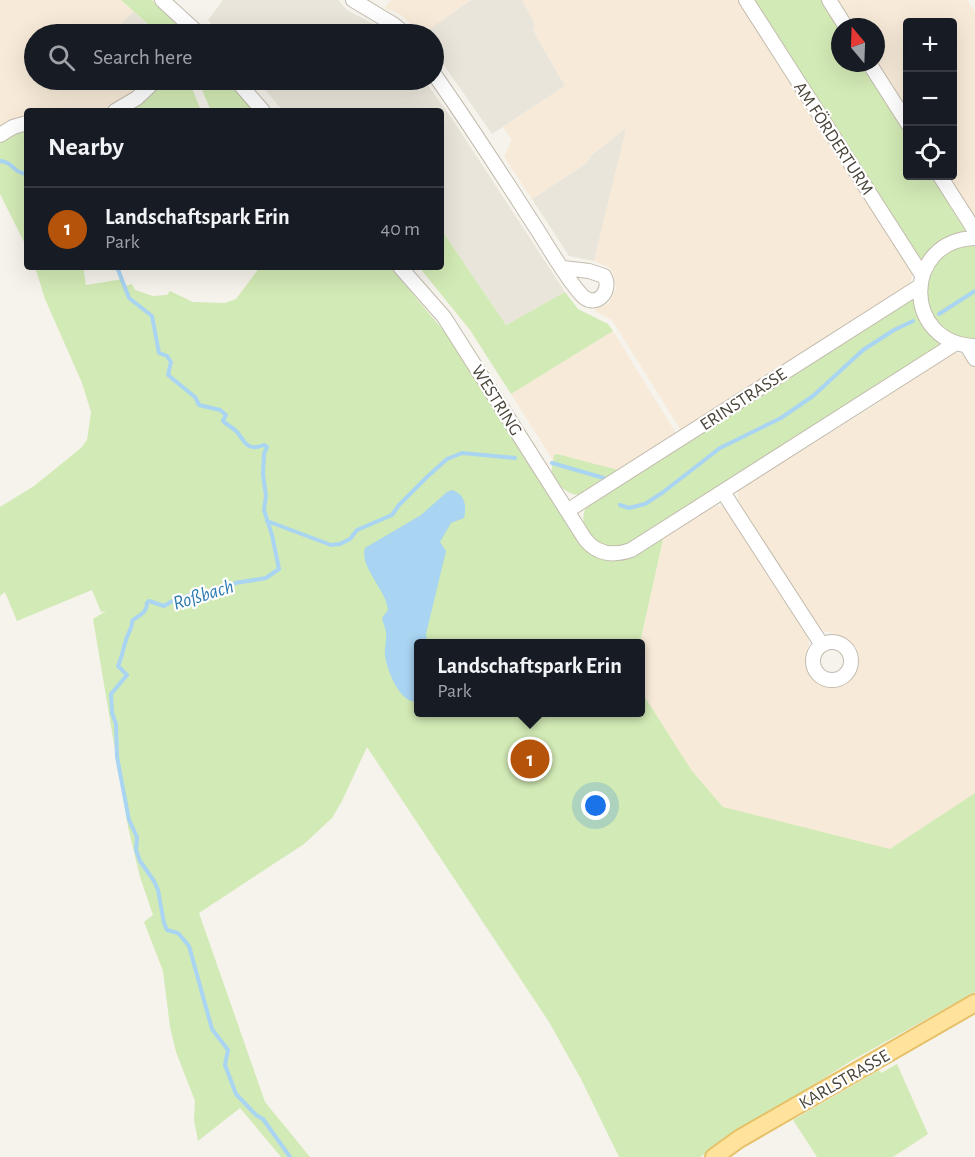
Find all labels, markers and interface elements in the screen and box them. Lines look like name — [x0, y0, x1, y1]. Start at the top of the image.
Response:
north arrow — [831, 18, 885, 72]
map controls — [903, 18, 957, 180]
button: + — [903, 18, 957, 72]
search box — [24, 24, 444, 90]
icon: search — [45, 41, 78, 74]
text: Search here — [93, 46, 192, 68]
button: − — [903, 72, 957, 126]
street label: AM FÖRDERTURM — [790, 78, 878, 198]
button: locate — [903, 126, 957, 180]
text: Nearby — [48, 134, 124, 160]
text: Landschaftspark Erin — [105, 206, 290, 228]
text: 1 — [64, 219, 71, 239]
text: 40 m — [381, 219, 420, 239]
text: Park — [105, 232, 140, 252]
street label: WESTRING — [467, 362, 525, 439]
street label: ERINSTRASSE — [697, 365, 790, 434]
water label: Roßbach — [171, 576, 236, 614]
popup — [414, 639, 645, 717]
text: Landschaftspark Erin — [437, 655, 622, 677]
text: Park — [437, 681, 472, 701]
pin: 1 — [510, 736, 550, 782]
your location — [581, 791, 610, 820]
street label: KARLSTRASSE — [796, 1047, 893, 1113]

